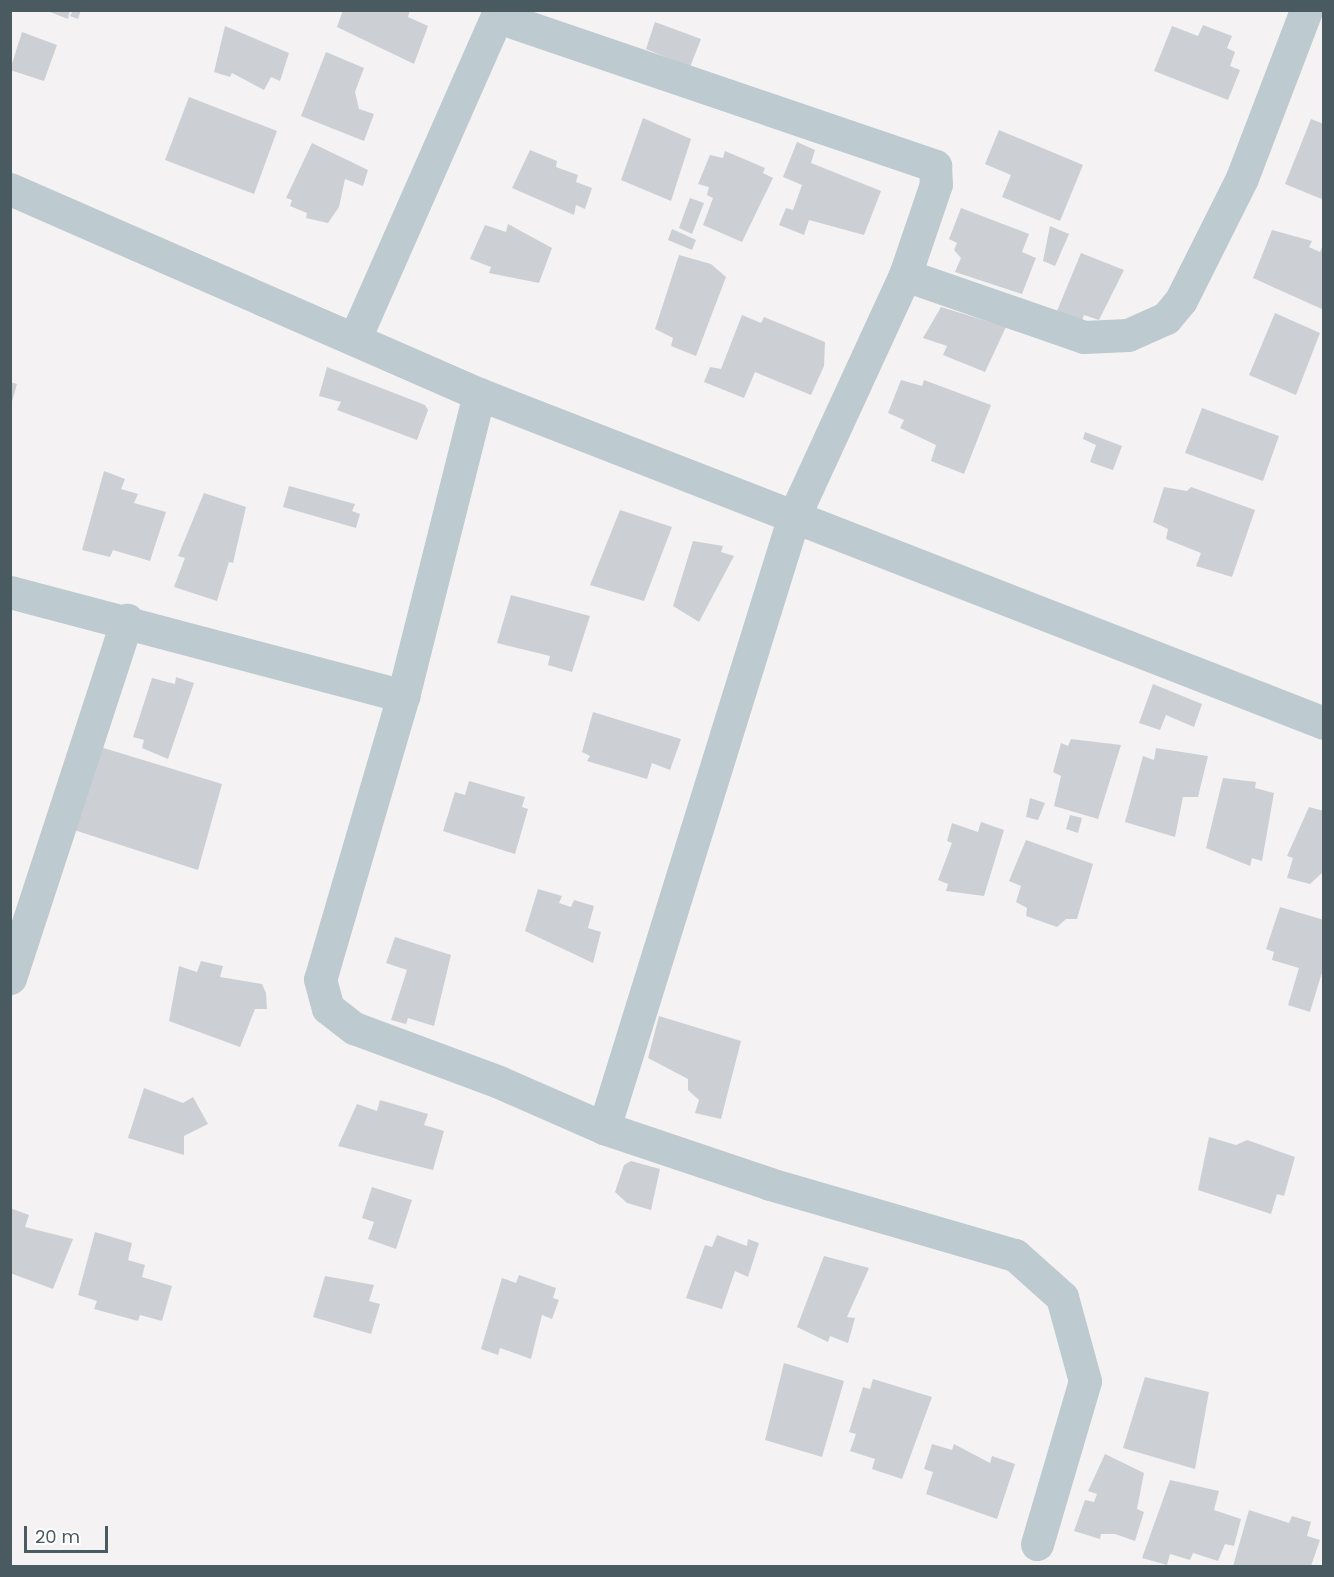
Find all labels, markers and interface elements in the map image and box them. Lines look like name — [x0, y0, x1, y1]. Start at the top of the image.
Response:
scale bar — [27, 1514, 111, 1552]
text: 20 m — [35, 1524, 80, 1549]

